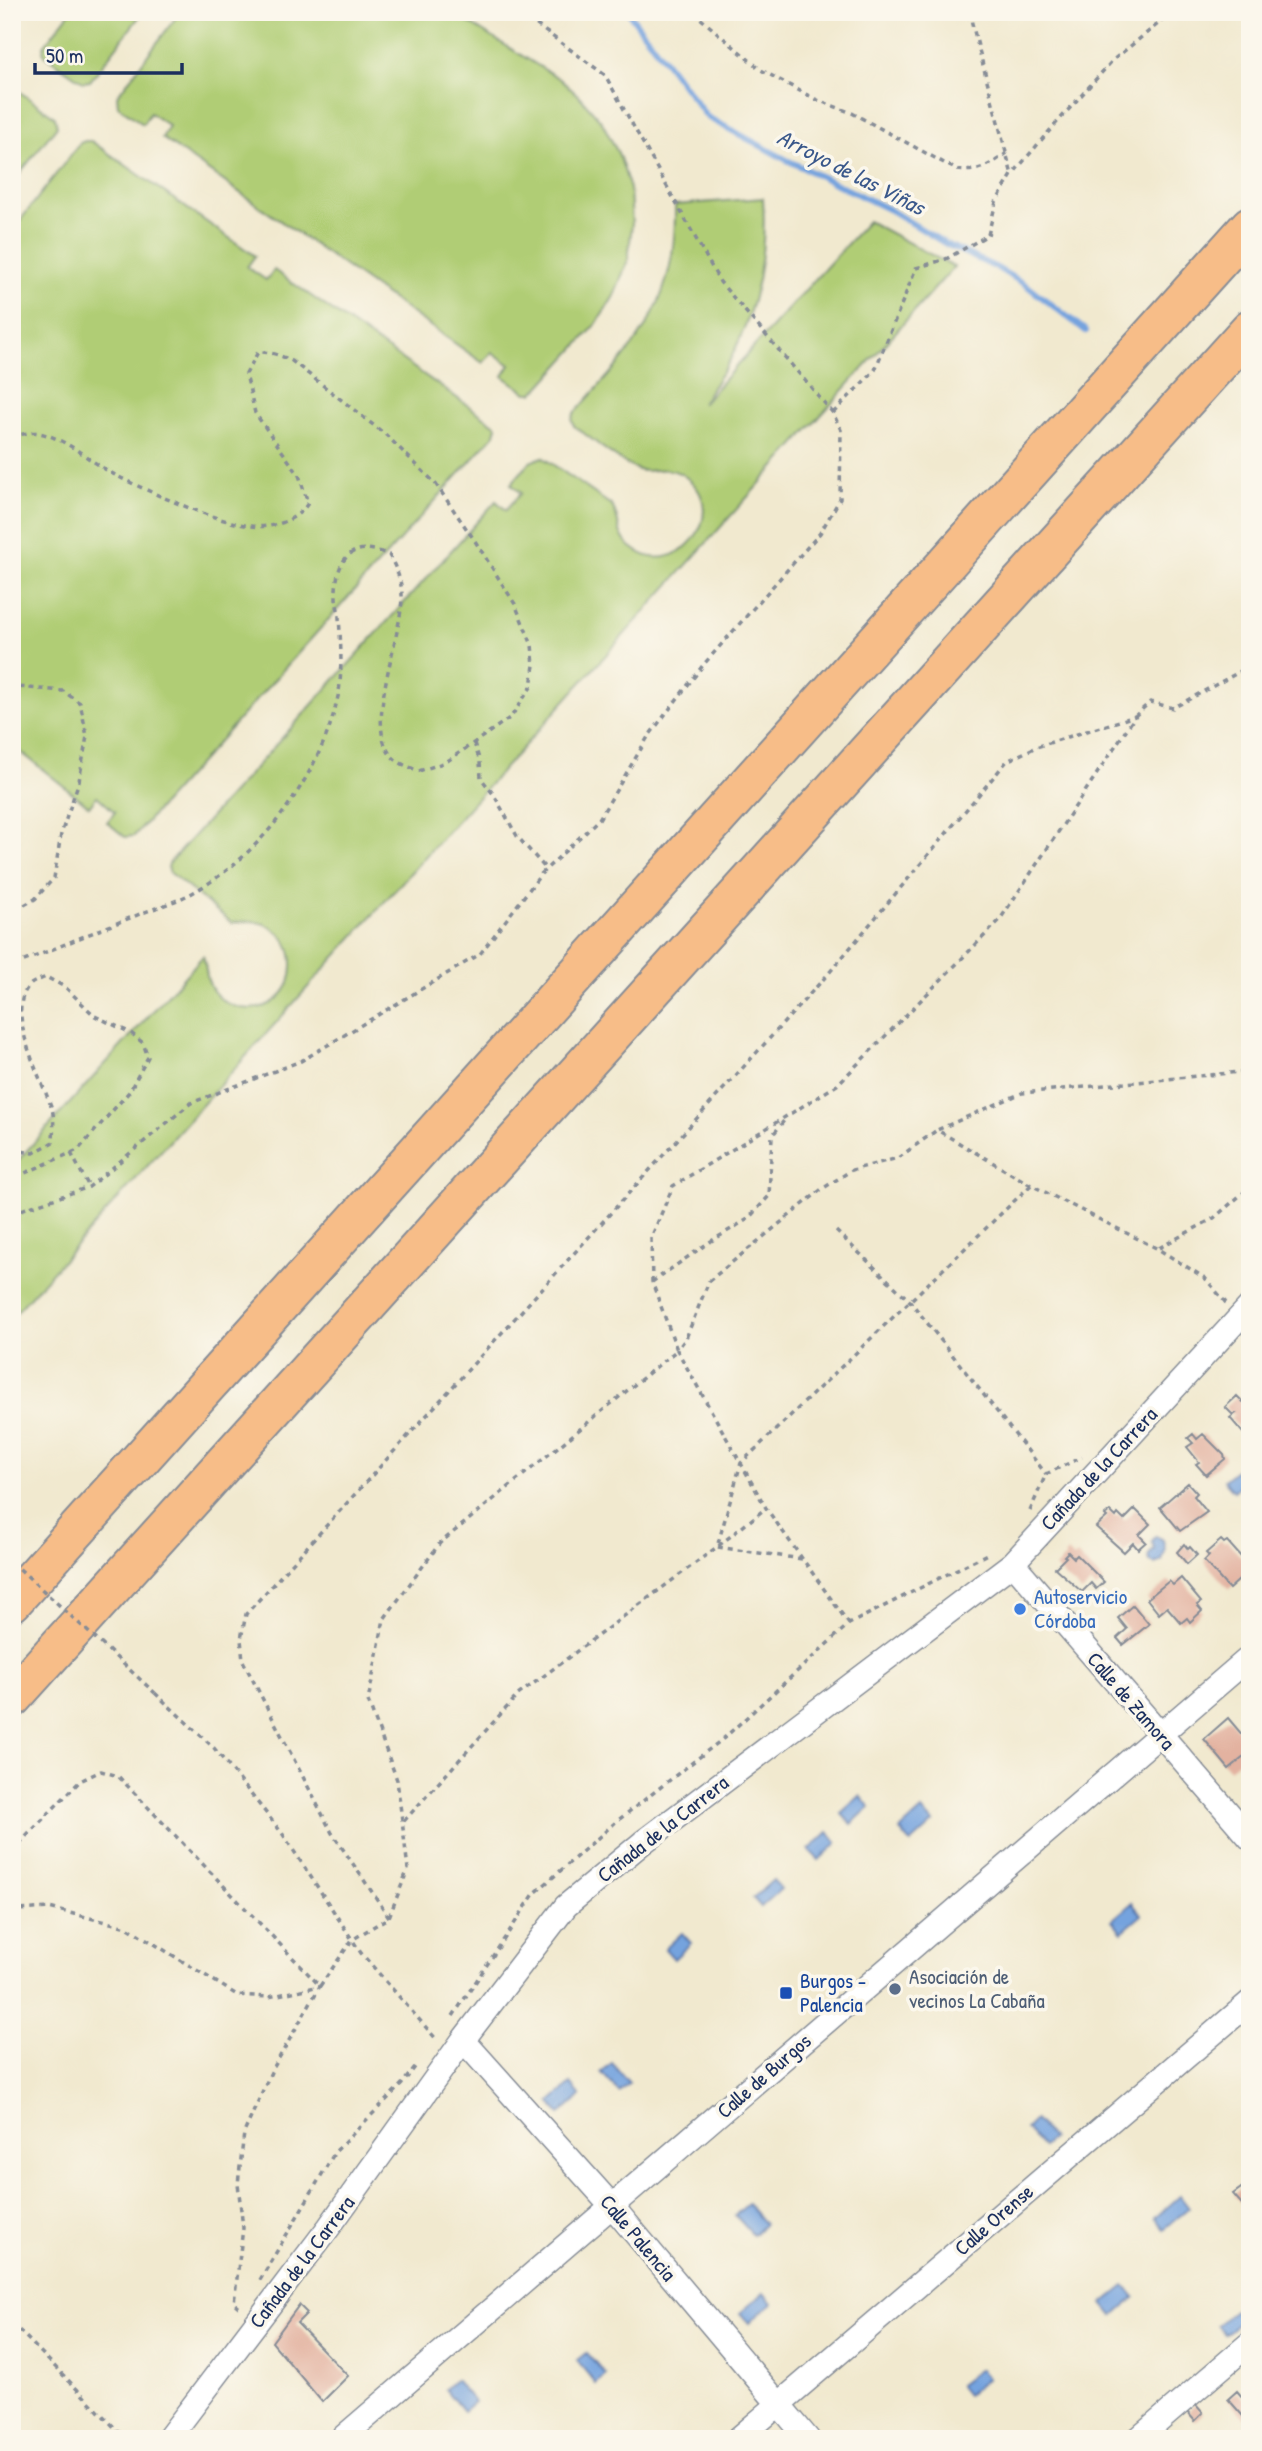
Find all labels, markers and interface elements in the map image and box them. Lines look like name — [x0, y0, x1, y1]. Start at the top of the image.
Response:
scale bar — [35, 32, 182, 76]
text: 50 m — [46, 41, 83, 70]
water label: Arroyo de las Viñas — [772, 121, 932, 224]
street label: Cañada de la Carrera — [1034, 1401, 1164, 1537]
place label: Autoservicio Córdoba — [1034, 1582, 1127, 1635]
marker: Autoservicio Córdoba — [1012, 1601, 1028, 1617]
street label: Calle de Zamora — [1081, 1645, 1182, 1756]
street label: Cañada de la Carrera — [591, 1768, 734, 1889]
place label: Asociación de vecinos La Cabaña — [909, 1962, 1045, 2015]
place label: Burgos - Palencia — [800, 1966, 866, 2019]
marker: Asociación de vecinos La Cabaña — [887, 1981, 903, 1997]
marker: Burgos - Palencia — [778, 1985, 794, 2001]
street label: Calle de Burgos — [710, 2026, 817, 2125]
street label: Calle Orense — [948, 2177, 1039, 2262]
street label: Calle Palencia — [594, 2188, 683, 2287]
street label: Cañada de la Carrera — [242, 2189, 361, 2334]

